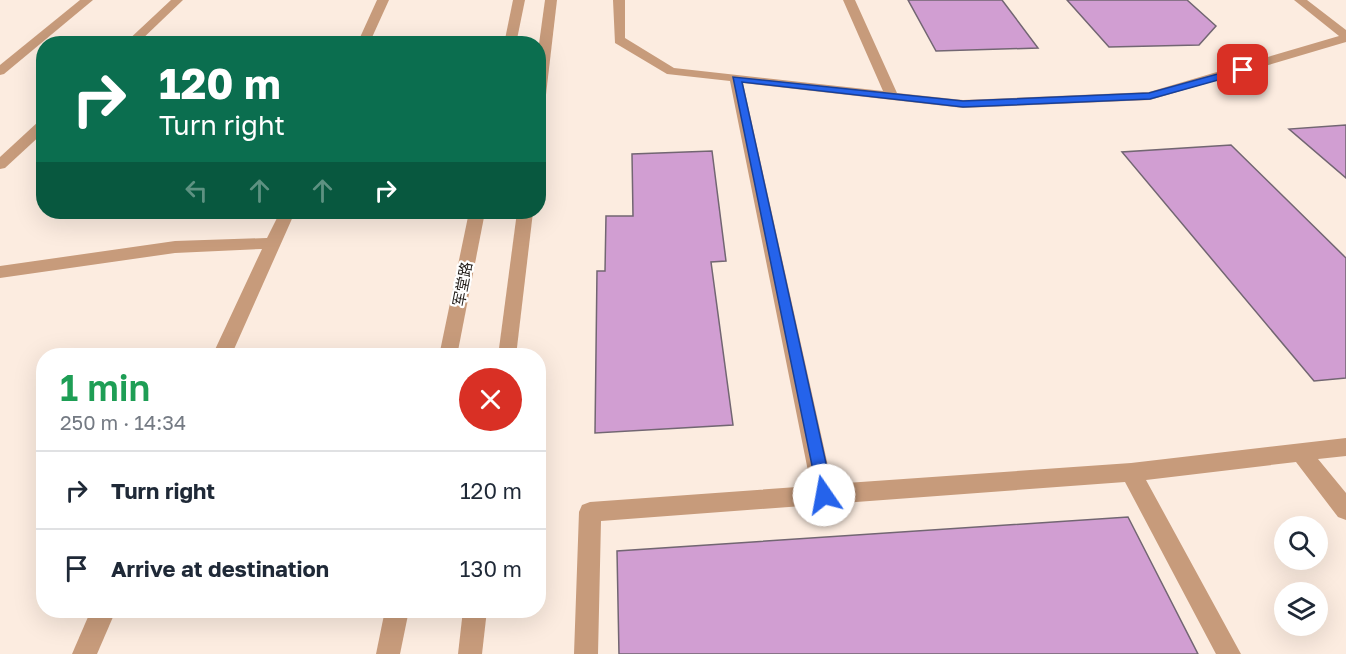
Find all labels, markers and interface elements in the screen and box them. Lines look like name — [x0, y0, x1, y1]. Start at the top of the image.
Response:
pin — [1217, 44, 1268, 95]
icon: arrive — [1226, 53, 1259, 86]
text: 120 m — [159, 58, 281, 108]
icon: right — [60, 60, 138, 138]
text: Turn right — [159, 109, 285, 141]
icon: left — [180, 174, 213, 207]
icon: ahead — [243, 174, 276, 207]
icon: ahead — [306, 174, 339, 207]
icon: right — [369, 174, 402, 207]
street label: 军堂路 — [449, 260, 475, 308]
text: 1 min — [60, 366, 150, 409]
button: close — [459, 368, 522, 431]
text: 250 m · 14:34 — [60, 410, 186, 434]
position arrow — [792, 463, 856, 527]
icon: right — [60, 474, 93, 507]
text: Turn right — [111, 477, 215, 504]
text: 120 m — [460, 477, 522, 504]
map controls — [1274, 516, 1328, 636]
button: search — [1274, 516, 1328, 570]
icon: arrive — [60, 552, 93, 585]
text: Arrive at destination — [111, 555, 329, 582]
text: 130 m — [460, 555, 522, 582]
button: layers — [1274, 582, 1328, 636]

